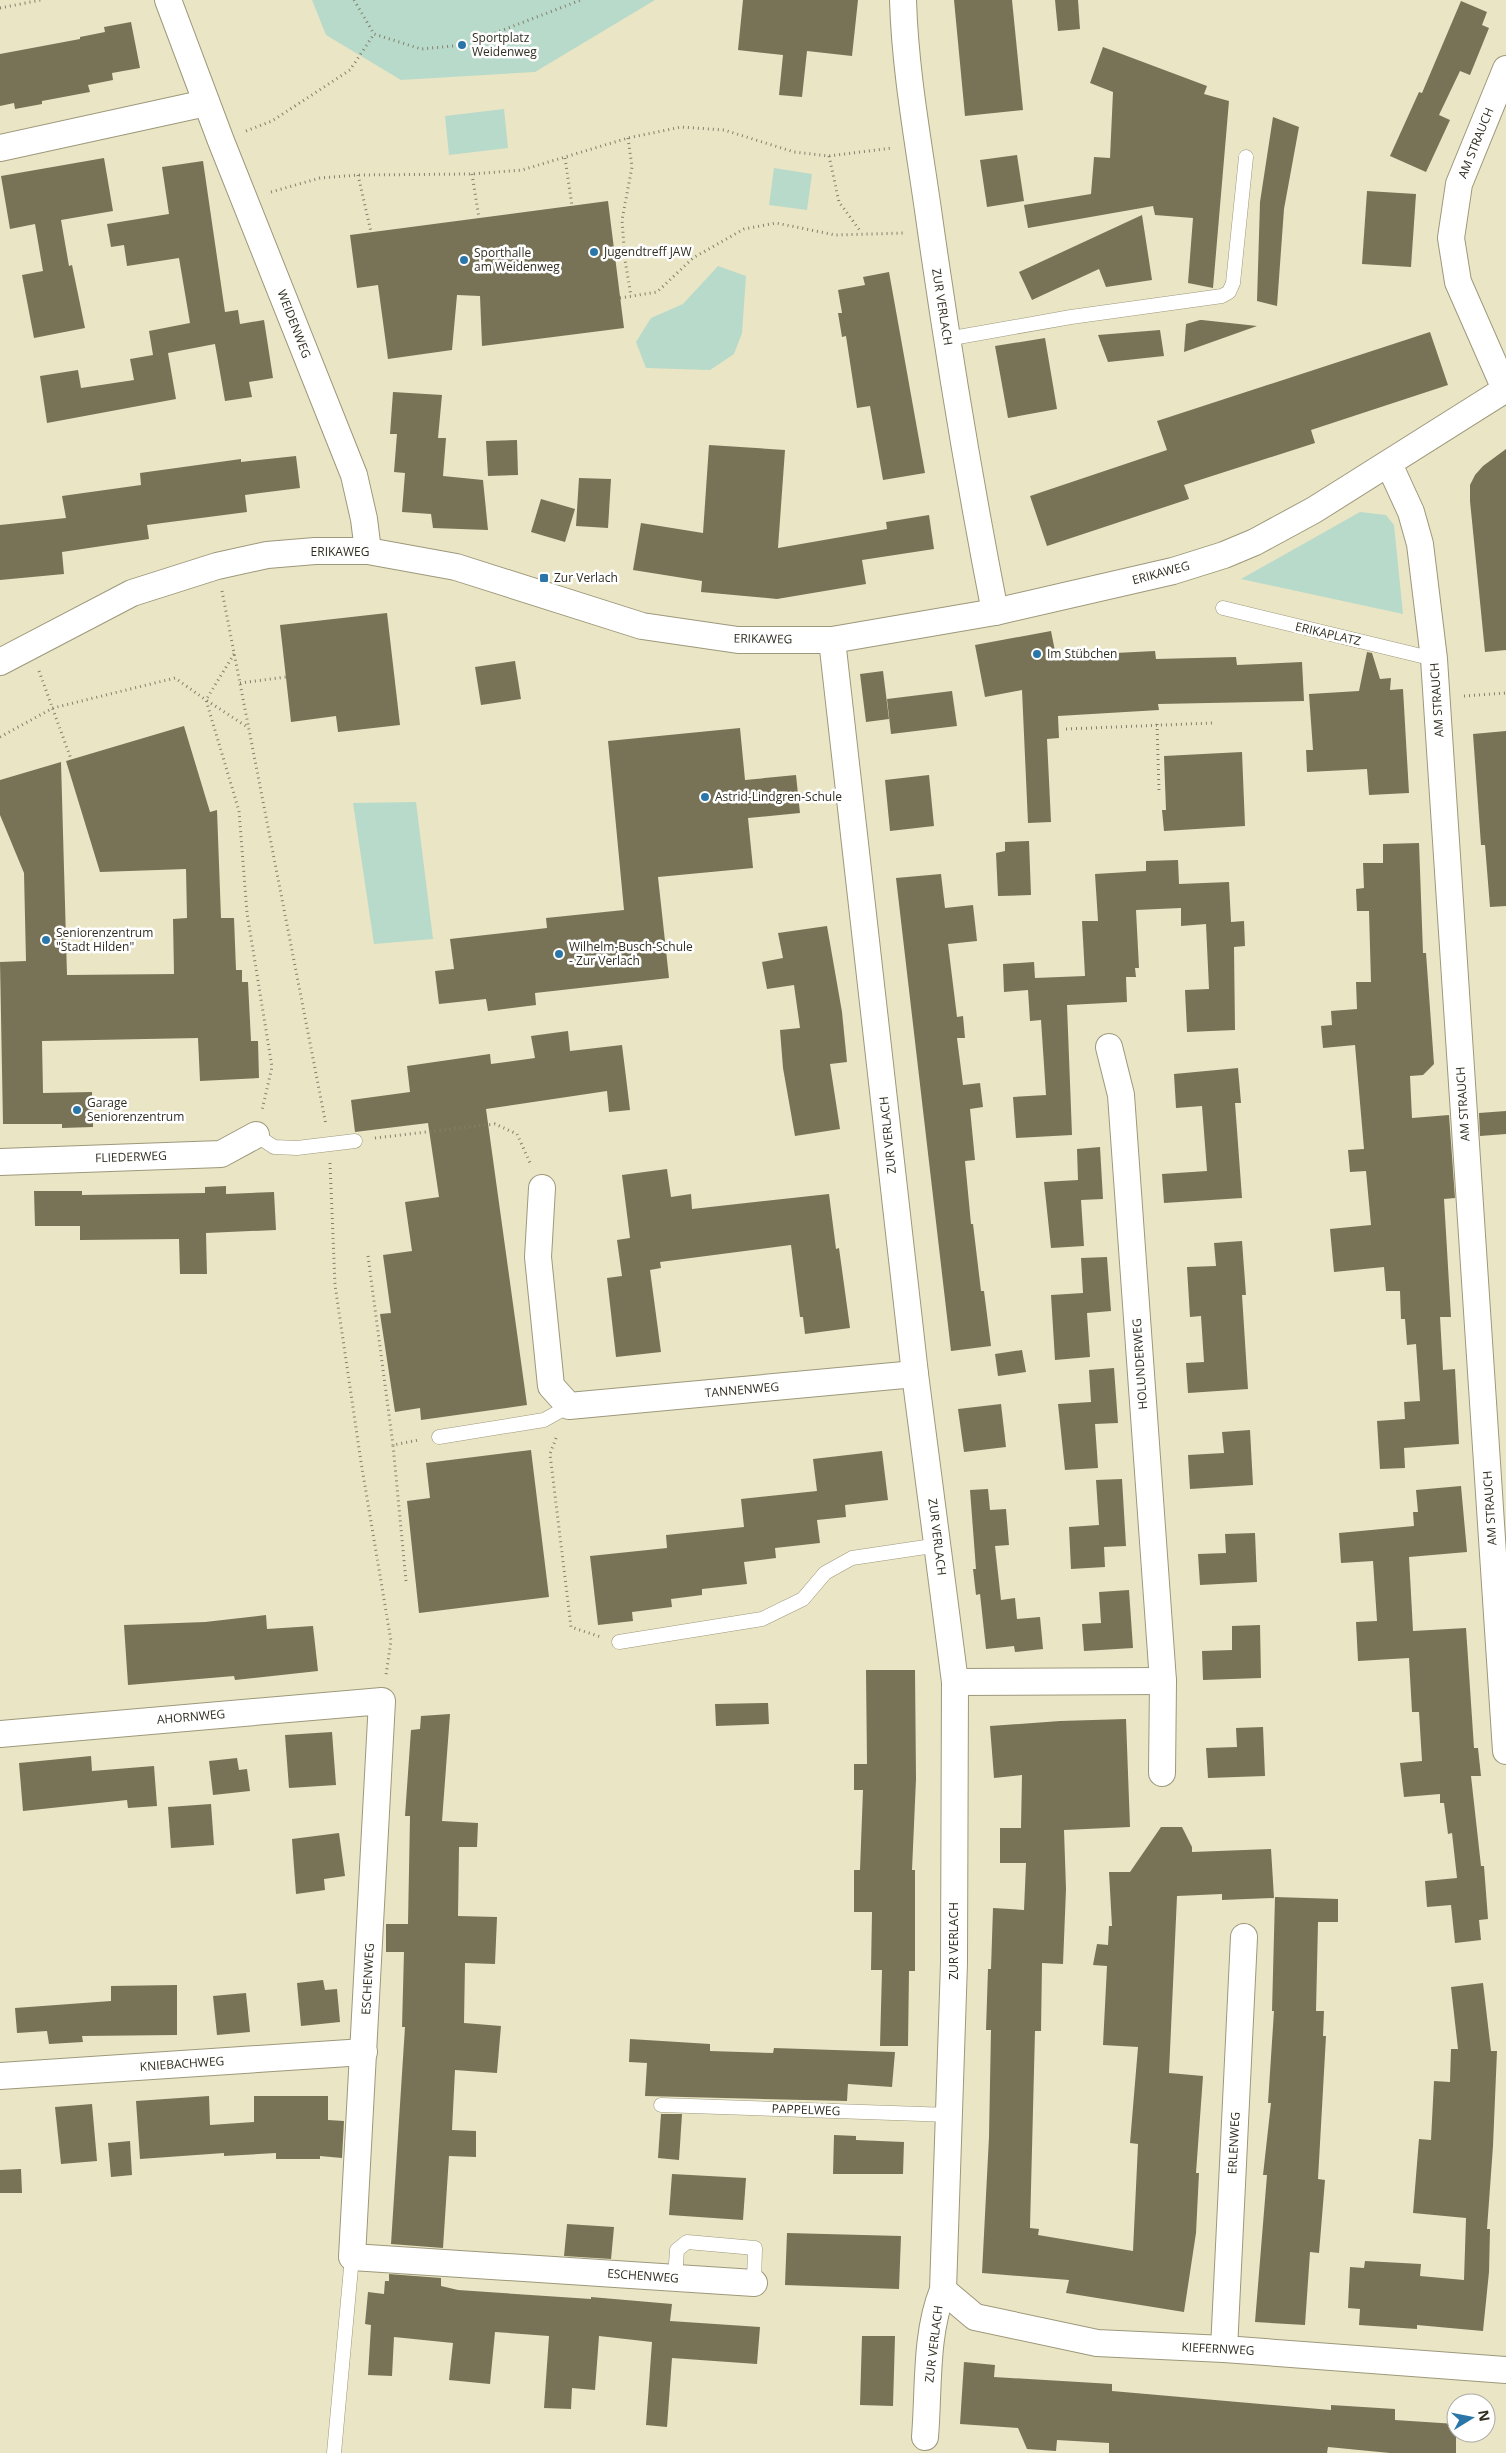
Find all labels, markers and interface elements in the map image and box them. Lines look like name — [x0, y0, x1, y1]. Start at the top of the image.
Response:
place label: Sportplatz Weidenweg — [472, 29, 537, 60]
marker: Sportplatz Weidenweg — [456, 39, 468, 51]
street label: AM STRAUCH — [1454, 105, 1497, 181]
place label: Jugendtreff JAW — [603, 243, 692, 260]
place label: Sporthalle am Weidenweg — [474, 244, 560, 275]
marker: Jugendtreff JAW — [588, 246, 600, 258]
marker: Sporthalle am Weidenweg — [458, 254, 470, 266]
street label: ZUR VERLACH — [928, 267, 957, 347]
street label: WEIDENWEG — [274, 287, 315, 360]
street label: ERIKAWEG — [311, 543, 369, 560]
street label: ERIKAWEG — [1130, 557, 1191, 588]
place label: Zur Verlach — [554, 569, 618, 586]
marker: Zur Verlach — [538, 572, 550, 584]
street label: ERIKAPLATZ — [1294, 618, 1363, 649]
street label: ERIKAWEG — [733, 629, 793, 648]
place label: Im Stübchen — [1047, 645, 1117, 662]
marker: Im Stübchen — [1031, 648, 1043, 660]
street label: AM STRAUCH — [1425, 662, 1448, 738]
place label: Astrid-Lindgren-Schule — [715, 788, 842, 805]
marker: Astrid-Lindgren-Schule — [699, 791, 711, 803]
place label: Seniorenzentrum "Stadt Hilden" — [56, 924, 153, 955]
marker: Seniorenzentrum "Stadt Hilden" — [40, 934, 52, 946]
place label: Wilhelm-Busch-Schule - Zur Verlach — [569, 938, 693, 969]
marker: Wilhelm-Busch-Schule - Zur Verlach — [553, 948, 565, 960]
street label: AM STRAUCH — [1451, 1066, 1474, 1142]
place label: Garage Seniorenzentrum — [87, 1094, 184, 1125]
street label: ZUR VERLACH — [875, 1096, 900, 1175]
marker: Garage Seniorenzentrum — [71, 1104, 83, 1116]
street label: FLIEDERWEG — [95, 1147, 167, 1166]
street label: HOLUNDERWEG — [1128, 1318, 1151, 1410]
street label: TANNENWEG — [704, 1378, 780, 1401]
street label: AM STRAUCH — [1478, 1470, 1501, 1546]
street label: ZUR VERLACH — [924, 1497, 951, 1576]
street label: AHORNWEG — [156, 1705, 226, 1728]
street label: ZUR VERLACH — [945, 1902, 962, 1980]
street label: ESCHENWEG — [357, 1943, 378, 2015]
street label: KNIEBACHWEG — [139, 2052, 225, 2075]
street label: PAPPELWEG — [771, 2100, 841, 2119]
street label: ERLENWEG — [1223, 2111, 1244, 2175]
street label: ESCHENWEG — [607, 2265, 679, 2286]
street label: ZUR VERLACH — [920, 2304, 947, 2383]
street label: KIEFERNWEG — [1181, 2338, 1255, 2359]
north arrow — [1446, 2393, 1496, 2443]
text: N — [1474, 2408, 1495, 2423]

